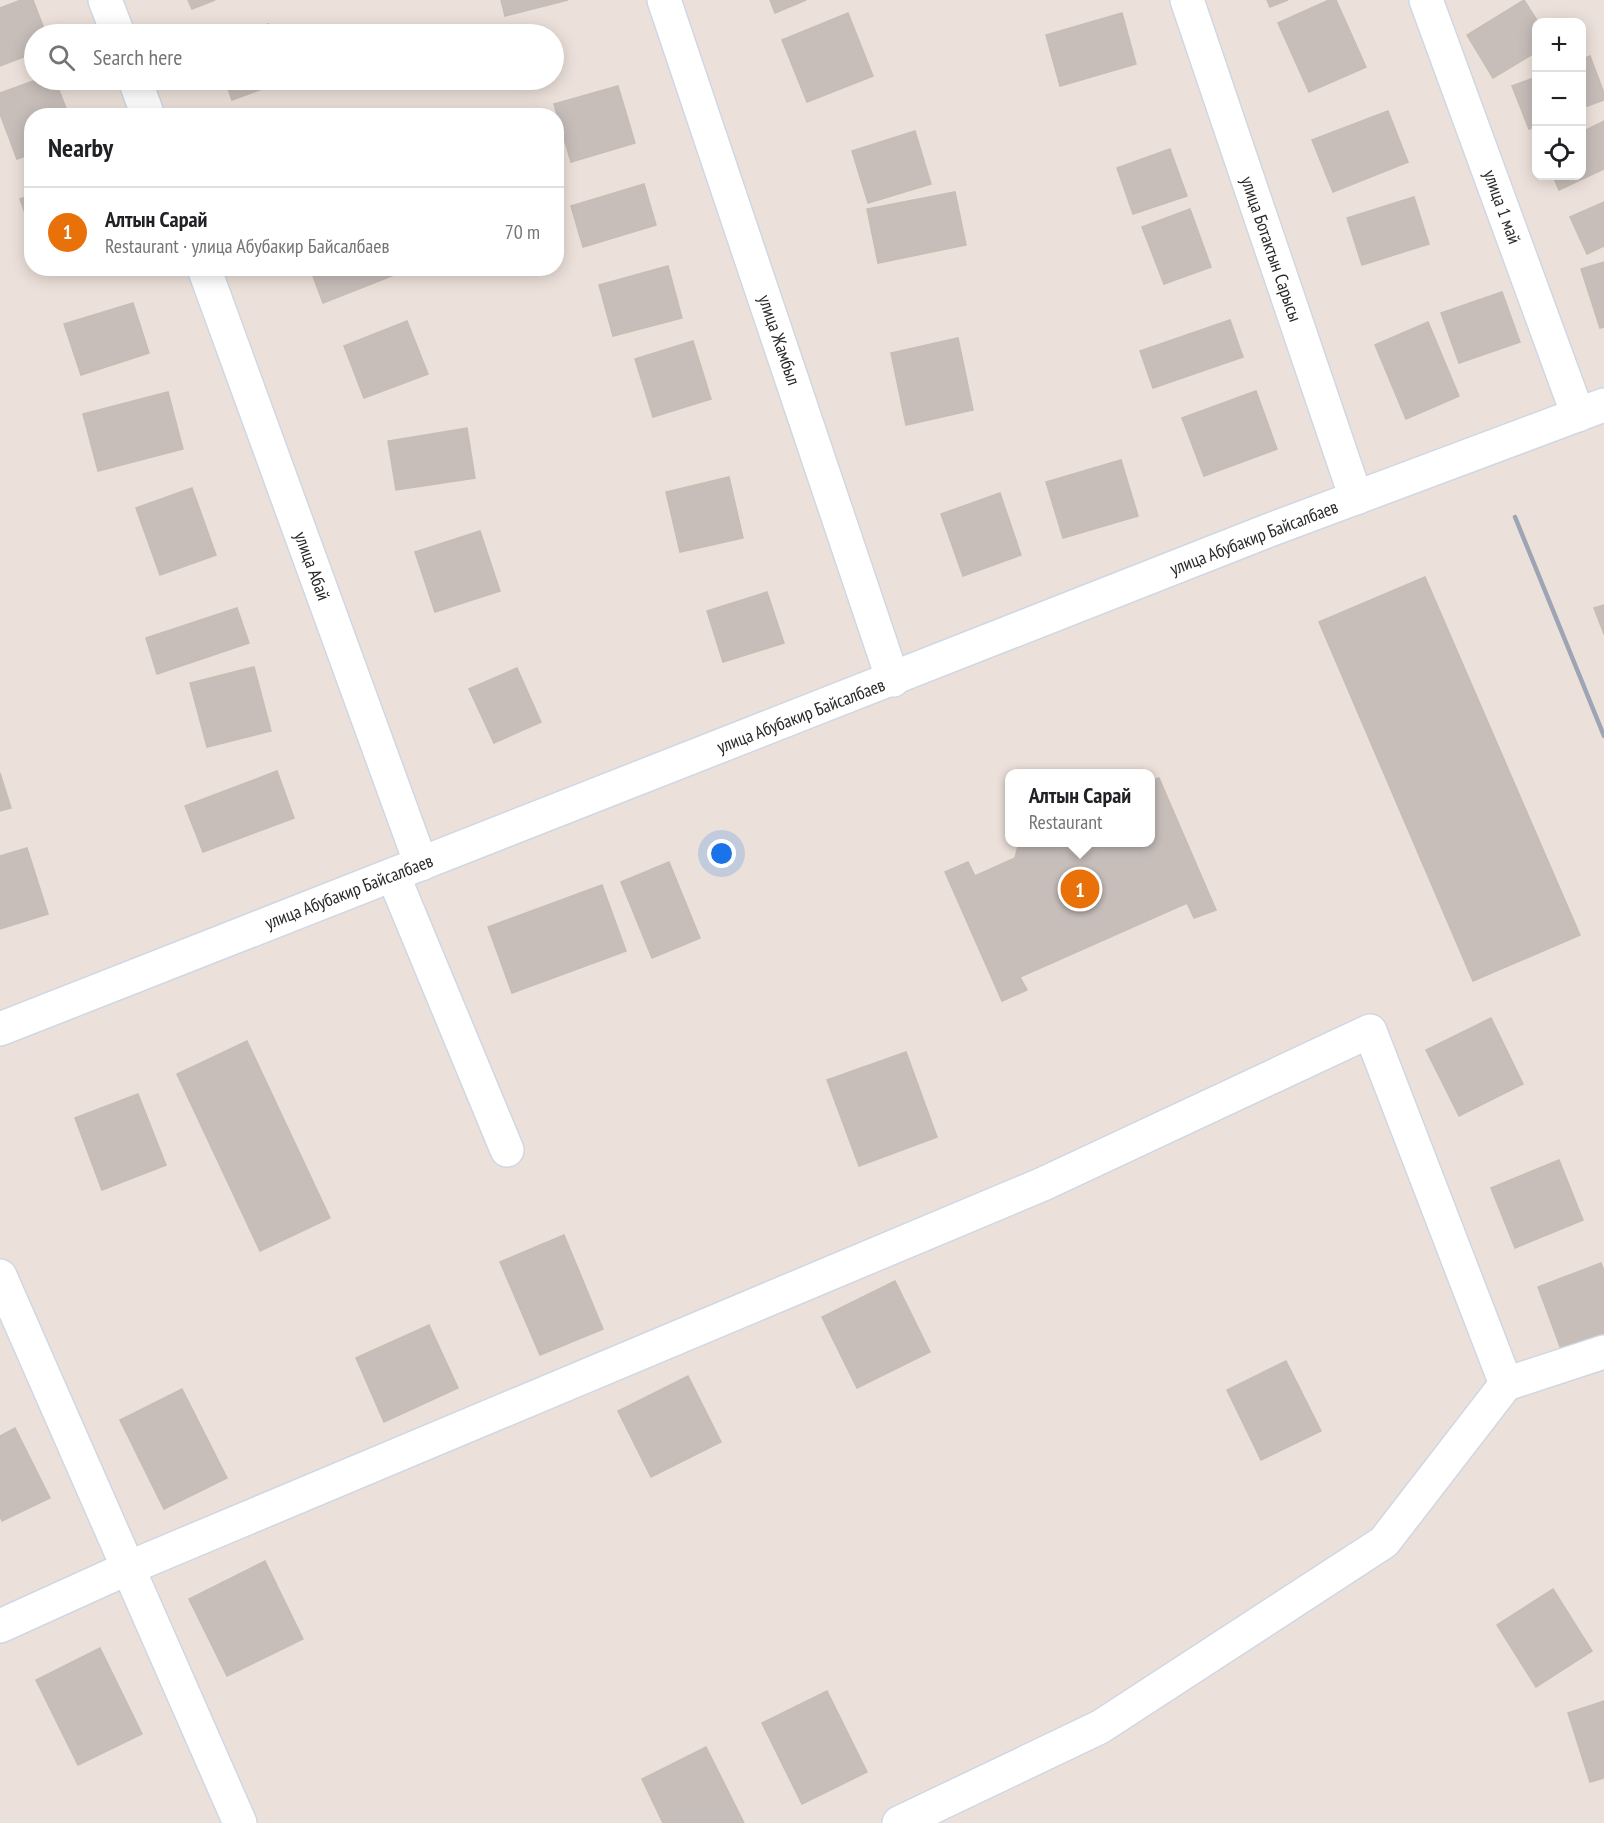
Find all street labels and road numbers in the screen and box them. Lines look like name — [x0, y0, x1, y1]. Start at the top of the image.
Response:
street label: улица 1 май — [1478, 167, 1526, 247]
street label: улица Ботактын Сарысы — [1236, 173, 1307, 325]
street label: улица Жамбыл — [753, 292, 806, 388]
street label: улица Абубакир Байсалбаев — [1166, 495, 1341, 580]
street label: улица Абай — [289, 528, 336, 603]
street label: улица Абубакир Байсалбаев — [713, 673, 888, 758]
street label: улица Абубакир Байсалбаев — [261, 849, 436, 934]

